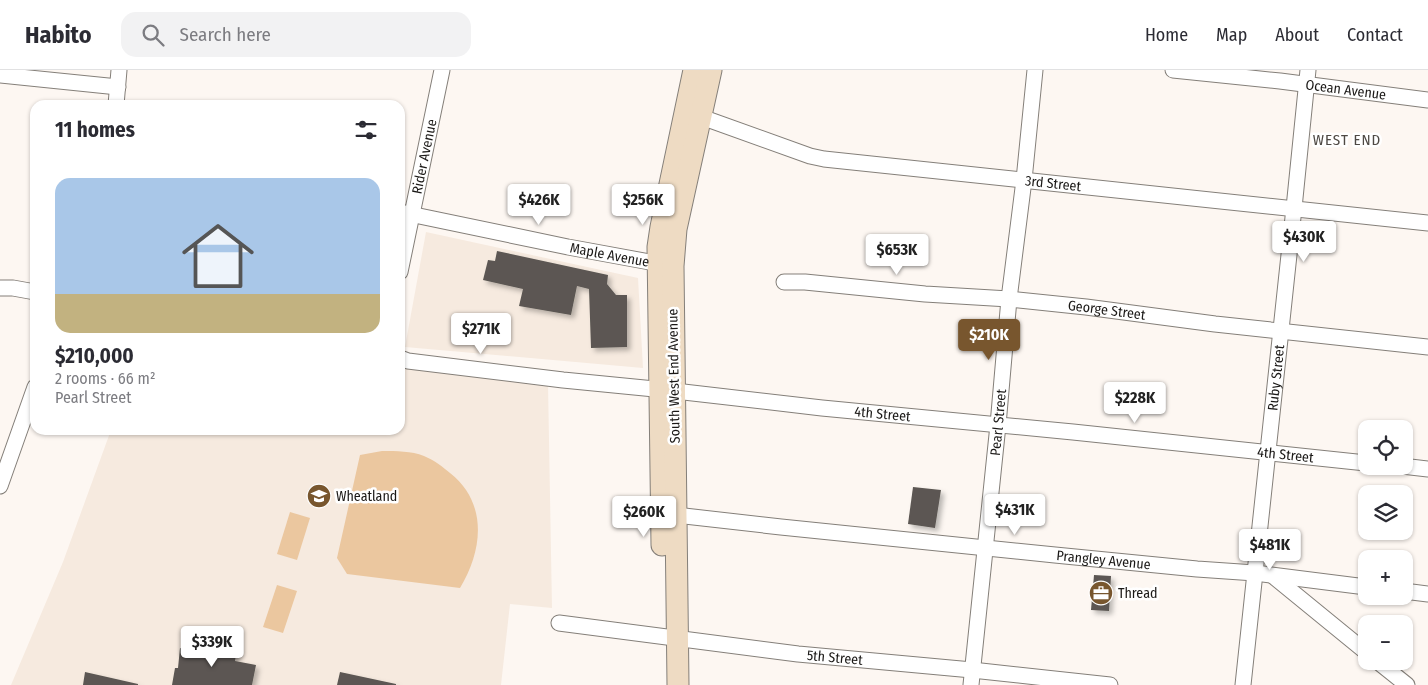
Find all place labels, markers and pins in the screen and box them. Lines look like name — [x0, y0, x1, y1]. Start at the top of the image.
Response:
pin: $426K — [504, 184, 574, 226]
pin: $256K — [608, 184, 678, 226]
pin: $430K — [1269, 220, 1339, 263]
pin: $653K — [862, 234, 932, 276]
pin: $271K — [446, 312, 516, 355]
pin: $210K — [954, 318, 1024, 361]
pin: $228K — [1100, 382, 1170, 424]
school or university icon: Wheatland — [306, 483, 332, 509]
place label: Wheatland — [336, 488, 397, 505]
pin: $431K — [980, 494, 1050, 536]
pin: $260K — [609, 496, 679, 538]
pin: $481K — [1235, 528, 1305, 571]
office icon: Thread — [1088, 580, 1114, 606]
place label: Thread — [1118, 585, 1158, 602]
pin: $339K — [177, 626, 247, 668]

